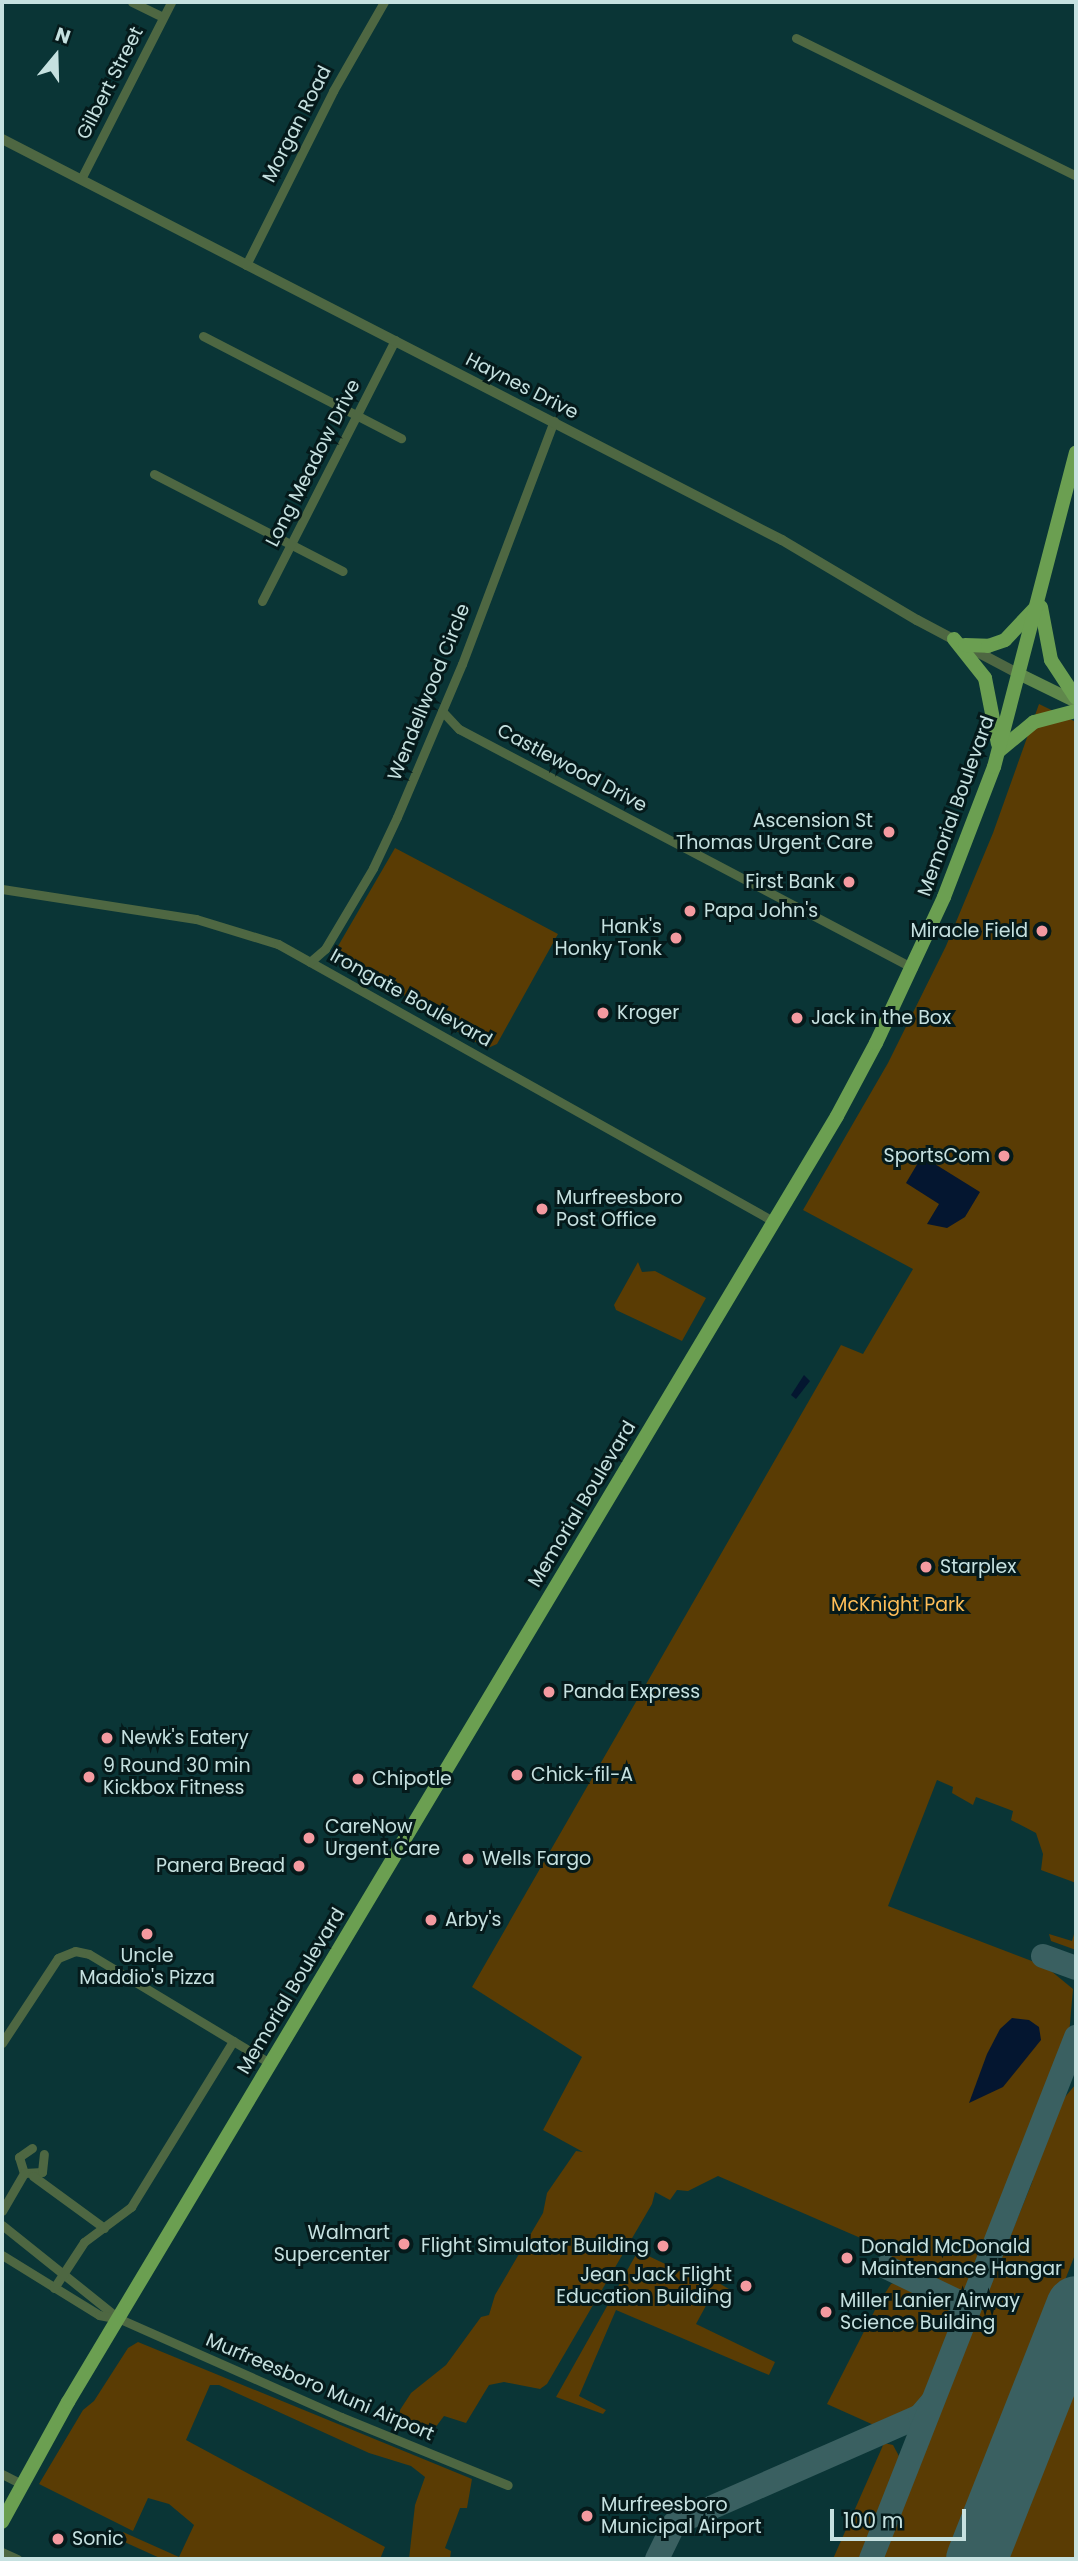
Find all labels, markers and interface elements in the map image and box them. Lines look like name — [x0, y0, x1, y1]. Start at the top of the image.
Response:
north arrow — [21, 21, 91, 91]
text: N — [52, 21, 74, 51]
street label: Gilbert Street — [72, 23, 148, 143]
street label: Morgan Road — [258, 62, 336, 186]
street label: Haynes Drive — [462, 348, 582, 424]
street label: Long Meadow Drive — [261, 376, 365, 550]
street label: Wendellwood Circle — [383, 600, 475, 784]
street label: Memorial Boulevard — [913, 713, 999, 899]
street label: Castlewood Drive — [493, 719, 651, 817]
place label: Ascension St Thomas Urgent Care — [676, 810, 873, 854]
marker: Ascension St Thomas Urgent Care — [879, 822, 899, 842]
place label: First Bank — [745, 871, 835, 893]
marker: First Bank — [841, 874, 857, 890]
place label: Papa John's — [704, 900, 818, 922]
marker: Papa John's — [682, 903, 698, 919]
place label: Hank's Honky Tonk — [555, 916, 662, 960]
place label: Miracle Field — [910, 920, 1028, 942]
marker: Miracle Field — [1034, 923, 1050, 939]
marker: Hank's Honky Tonk — [668, 930, 684, 946]
street label: Irongate Boulevard — [326, 944, 496, 1052]
place label: Kroger — [617, 1002, 679, 1024]
marker: Kroger — [595, 1005, 611, 1021]
place label: Jack in the Box — [811, 1007, 951, 1029]
marker: Jack in the Box — [789, 1010, 805, 1026]
place label: SportsCom — [884, 1145, 990, 1167]
marker: SportsCom — [996, 1148, 1012, 1164]
place label: Murfreesboro Post Office — [556, 1187, 683, 1231]
marker: Murfreesboro Post Office — [534, 1201, 550, 1217]
street label: Memorial Boulevard — [523, 1417, 641, 1591]
place label: Starplex — [940, 1556, 1016, 1578]
marker: Starplex — [918, 1559, 934, 1575]
park label: McKnight Park — [831, 1594, 965, 1616]
place label: Panda Express — [563, 1681, 700, 1703]
marker: Panda Express — [541, 1684, 557, 1700]
place label: Newk's Eatery — [121, 1727, 249, 1749]
marker: Newk's Eatery — [99, 1730, 115, 1746]
place label: 9 Round 30 min Kickbox Fitness — [103, 1755, 251, 1799]
place label: Chick-fil-A — [531, 1764, 633, 1786]
marker: Chick-fil-A — [509, 1767, 525, 1783]
place label: Chipotle — [372, 1768, 452, 1790]
marker: 9 Round 30 min Kickbox Fitness — [81, 1769, 97, 1785]
marker: Chipotle — [350, 1771, 366, 1787]
place label: CareNow Urgent Care — [325, 1816, 440, 1860]
marker: CareNow Urgent Care — [299, 1828, 319, 1848]
place label: Wells Fargo — [482, 1848, 591, 1870]
marker: Wells Fargo — [460, 1851, 476, 1867]
place label: Panera Bread — [156, 1855, 285, 1877]
marker: Panera Bread — [291, 1858, 307, 1874]
street label: Memorial Boulevard — [232, 1904, 350, 2078]
place label: Arby's — [445, 1909, 501, 1931]
marker: Arby's — [423, 1912, 439, 1928]
marker: Uncle Maddio's Pizza — [139, 1926, 155, 1942]
place label: Uncle Maddio's Pizza — [79, 1945, 215, 1989]
place label: Walmart Supercenter — [274, 2222, 390, 2266]
place label: Flight Simulator Building — [421, 2235, 649, 2257]
marker: Walmart Supercenter — [396, 2236, 412, 2252]
place label: Donald McDonald Maintenance Hangar — [861, 2236, 1062, 2280]
marker: Flight Simulator Building — [655, 2238, 671, 2254]
marker: Donald McDonald Maintenance Hangar — [839, 2250, 855, 2266]
place label: Jean Jack Flight Education Building — [556, 2264, 732, 2308]
marker: Jean Jack Flight Education Building — [738, 2278, 754, 2294]
place label: Miller Lanier Airway Science Building — [840, 2290, 1020, 2334]
marker: Miller Lanier Airway Science Building — [818, 2304, 834, 2320]
street label: Murfreesboro Muni Airport — [202, 2328, 438, 2446]
place label: Murfreesboro Municipal Airport — [601, 2494, 762, 2538]
scale bar — [833, 2494, 970, 2538]
text: 100 m — [843, 2506, 903, 2535]
marker: Murfreesboro Municipal Airport — [579, 2508, 595, 2524]
place label: Sonic — [72, 2528, 124, 2550]
marker: Sonic — [50, 2531, 66, 2547]

